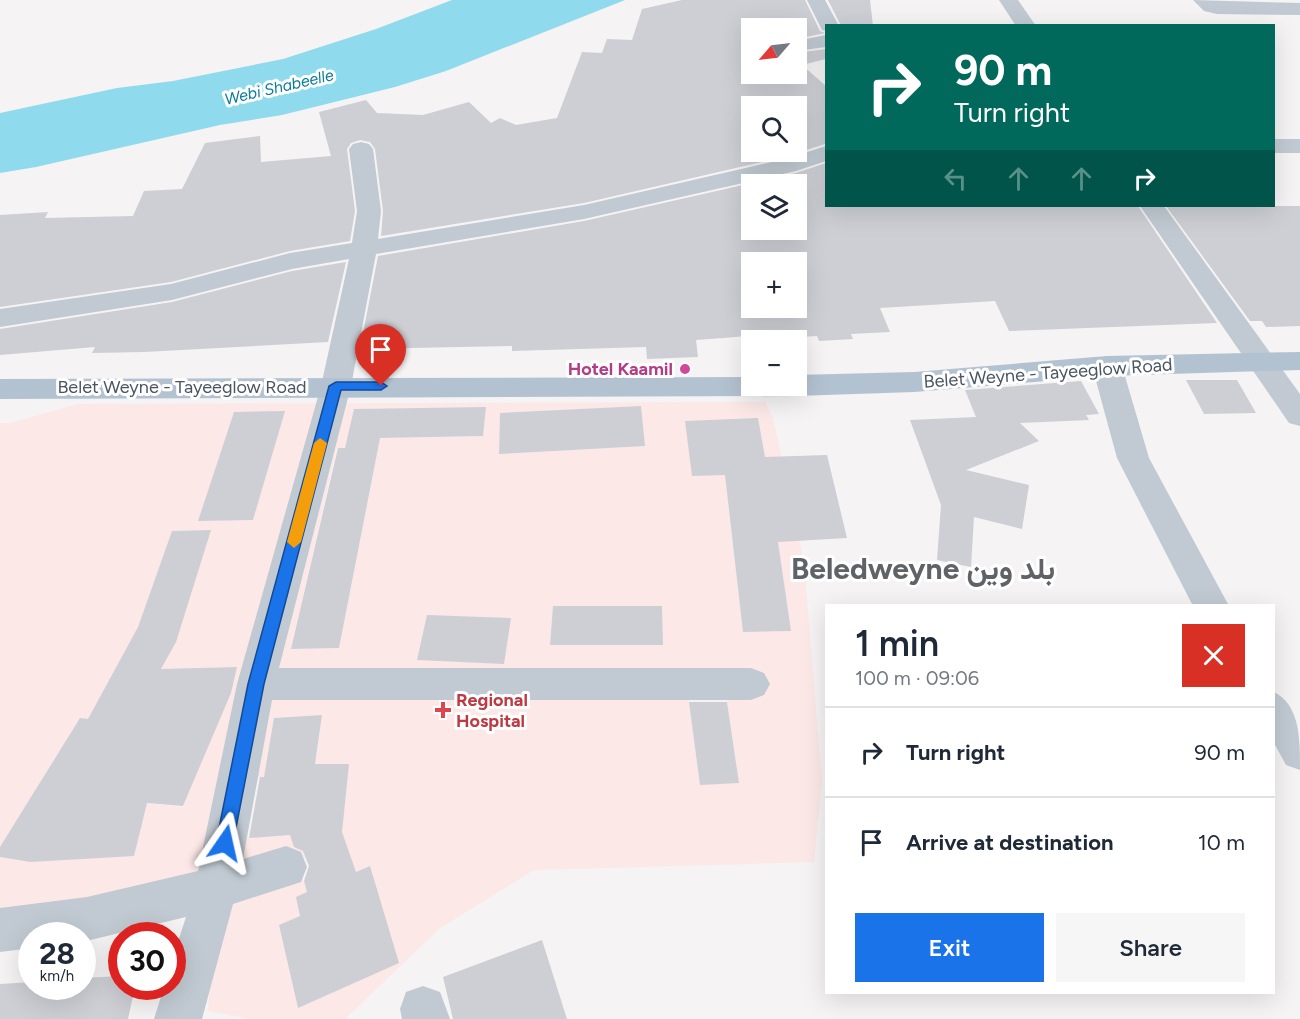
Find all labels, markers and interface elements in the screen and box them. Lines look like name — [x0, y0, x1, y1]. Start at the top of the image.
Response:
north arrow — [741, 18, 807, 84]
map controls — [741, 18, 807, 396]
text: 90 m — [954, 45, 1052, 96]
icon: right — [855, 48, 933, 126]
water label: Webi Shabeelle — [223, 65, 336, 109]
button: search — [741, 96, 807, 162]
text: Turn right — [954, 96, 1070, 129]
icon: left — [939, 162, 972, 195]
icon: ahead — [1002, 162, 1035, 195]
icon: ahead — [1065, 162, 1098, 195]
icon: right — [1128, 162, 1161, 195]
button: layers — [741, 174, 807, 240]
button: + — [741, 252, 807, 318]
pin — [355, 324, 406, 386]
button: − — [741, 330, 807, 396]
icon: arrive — [364, 333, 397, 366]
street label: Belet Weyne - Tayeeglow Road — [923, 353, 1173, 393]
place label: Hotel Kaamil — [568, 358, 673, 380]
marker: Hotel Kaamil — [678, 362, 692, 376]
street label: Belet Weyne - Tayeeglow Road — [57, 376, 307, 398]
district label: Beledweyne بلد وين — [791, 550, 1055, 587]
text: 1 min — [855, 622, 939, 665]
button: close — [1182, 624, 1245, 687]
text: 100 m · 09:06 — [855, 666, 979, 690]
place label: Regional Hospital — [456, 689, 528, 732]
marker: Regional Hospital — [434, 701, 452, 719]
icon: right — [855, 736, 888, 769]
text: Turn right — [906, 739, 1005, 766]
text: 90 m — [1194, 739, 1245, 766]
position arrow — [193, 811, 257, 875]
icon: arrive — [855, 826, 888, 859]
text: Arrive at destination — [906, 829, 1114, 856]
text: 10 m — [1198, 829, 1245, 856]
button: Exit — [855, 913, 1044, 982]
button: Share — [1056, 913, 1245, 982]
speed limit sign: 30 — [108, 922, 186, 1000]
text: 28 — [39, 935, 75, 972]
text: km/h — [40, 967, 74, 985]

